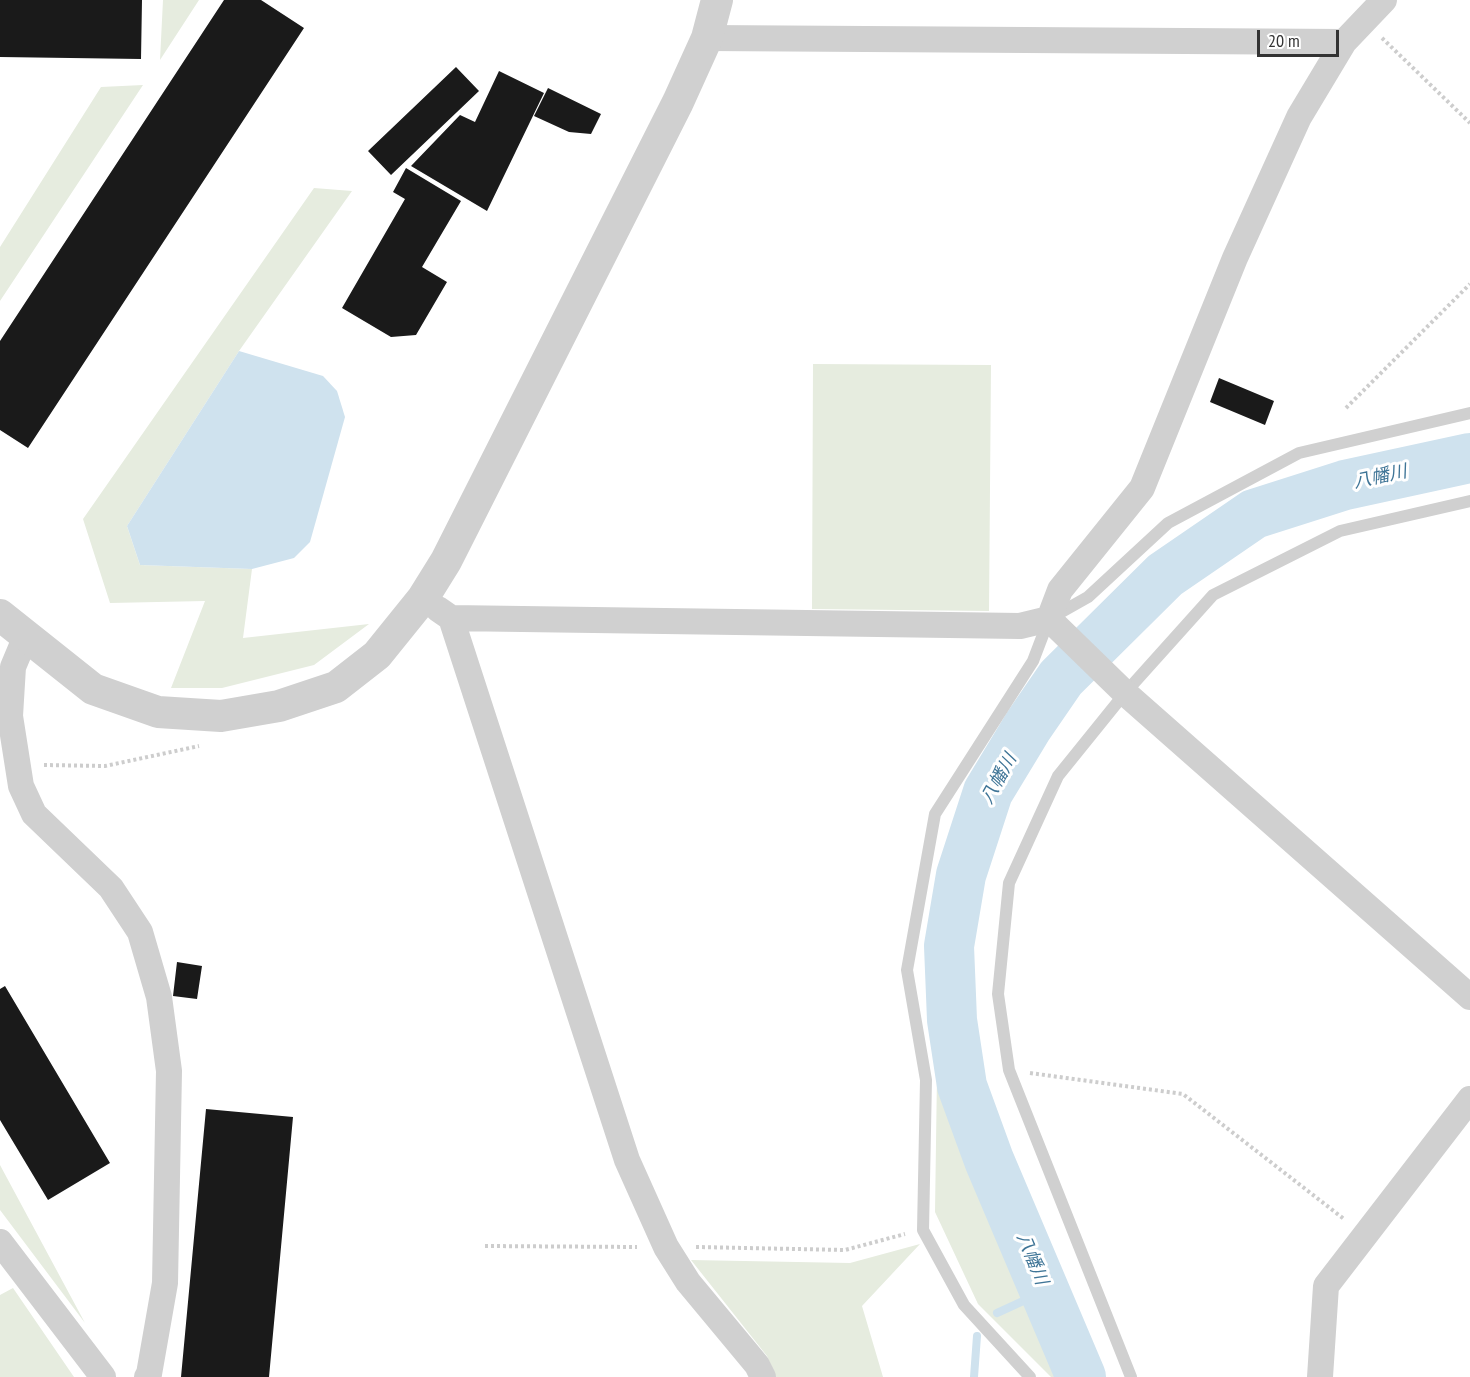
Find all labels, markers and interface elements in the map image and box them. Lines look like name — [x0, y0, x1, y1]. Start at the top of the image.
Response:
scale bar — [1260, 18, 1342, 56]
text: 20 m — [1268, 29, 1300, 52]
water label: 八幡川 — [1351, 461, 1409, 493]
water label: 八幡川 — [976, 750, 1022, 808]
water label: 八幡川 — [1012, 1230, 1052, 1288]

